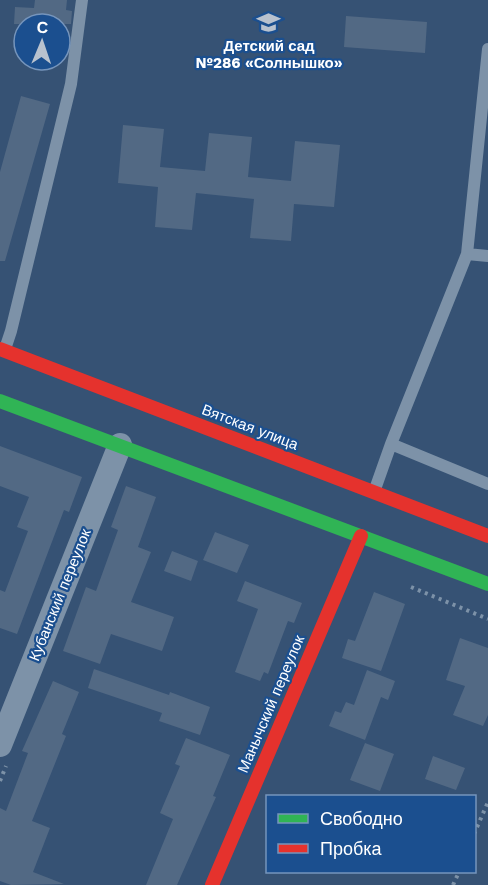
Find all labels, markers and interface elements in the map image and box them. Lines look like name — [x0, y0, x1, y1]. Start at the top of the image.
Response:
school or university icon: Детский сад №286 «Солнышко» — [256, 9, 282, 35]
north arrow — [12, 12, 72, 72]
text: С — [36, 18, 49, 37]
place label: Детский сад №286 «Солнышко» — [196, 37, 343, 72]
street label: Вятская улица — [199, 400, 301, 454]
street label: Кубанский переулок — [25, 526, 95, 664]
street label: Манычский переулок — [234, 632, 308, 776]
legend — [266, 795, 476, 873]
text: Свободно — [320, 808, 403, 829]
text: Пробка — [320, 838, 383, 859]

